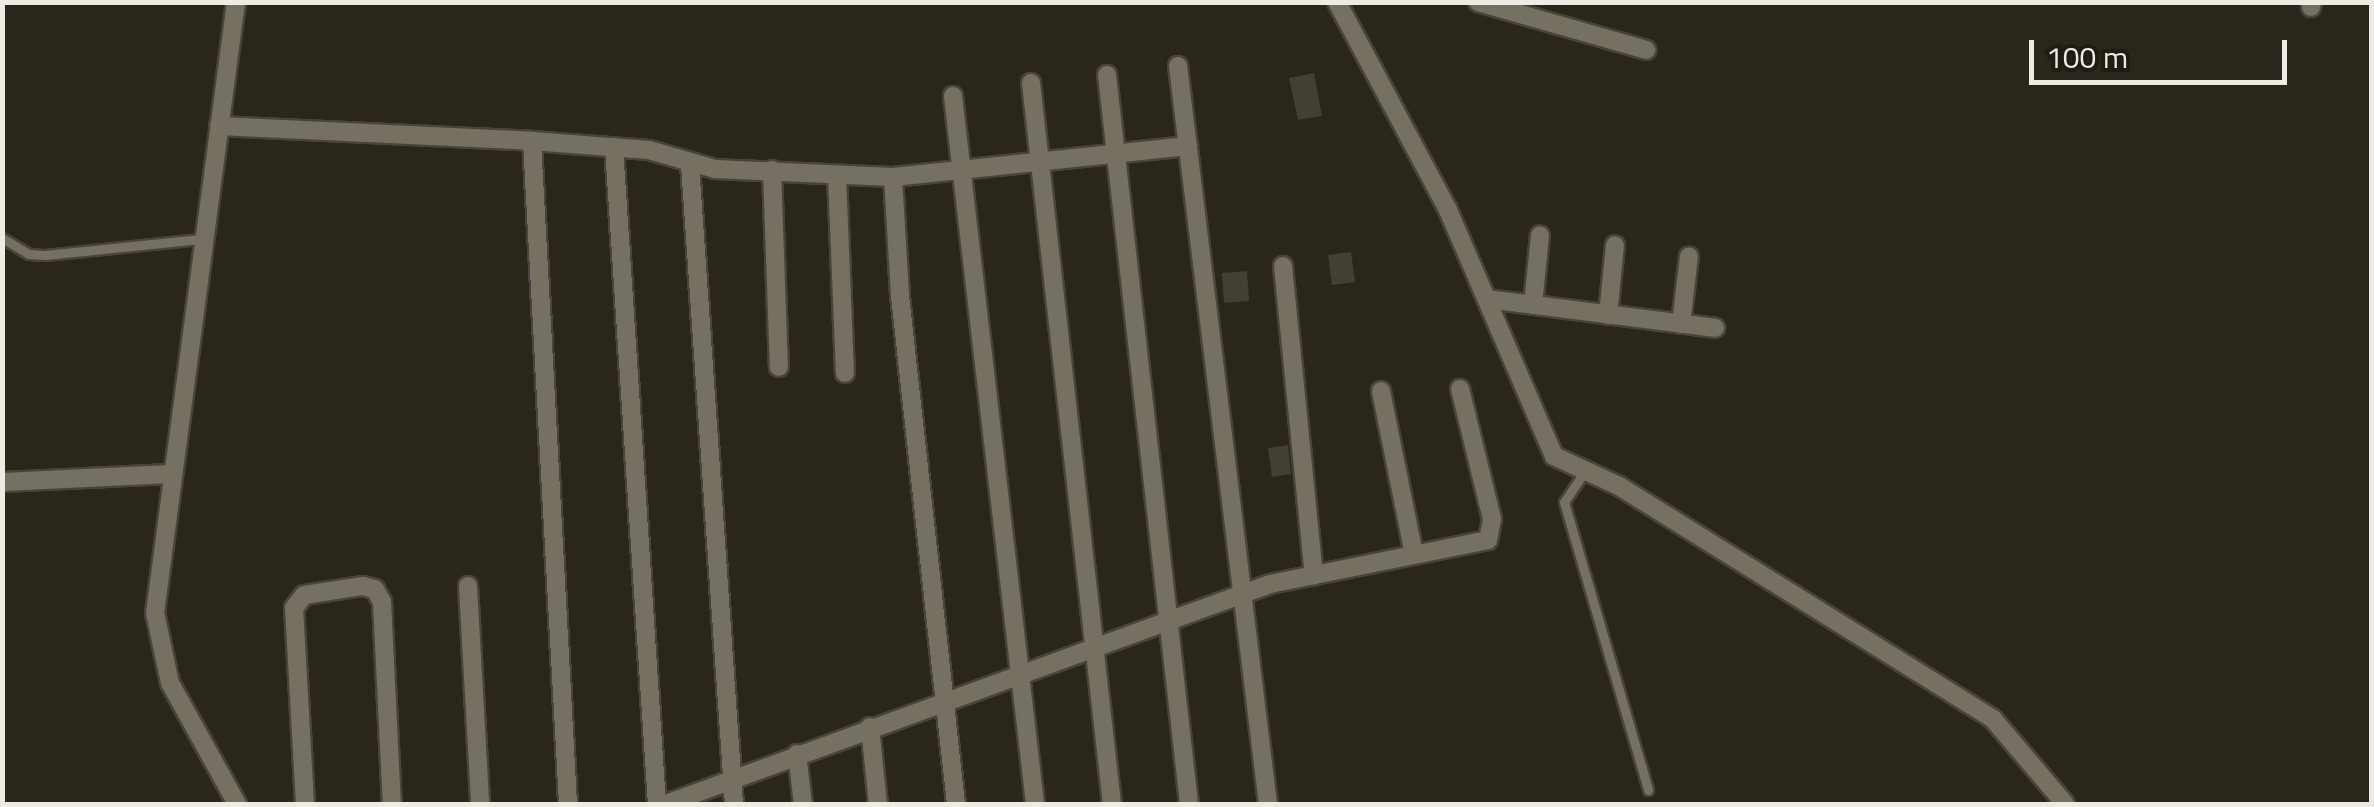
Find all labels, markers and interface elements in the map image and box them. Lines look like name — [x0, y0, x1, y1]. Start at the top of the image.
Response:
scale bar — [2034, 20, 2292, 82]
text: 100 m — [2046, 34, 2128, 80]

